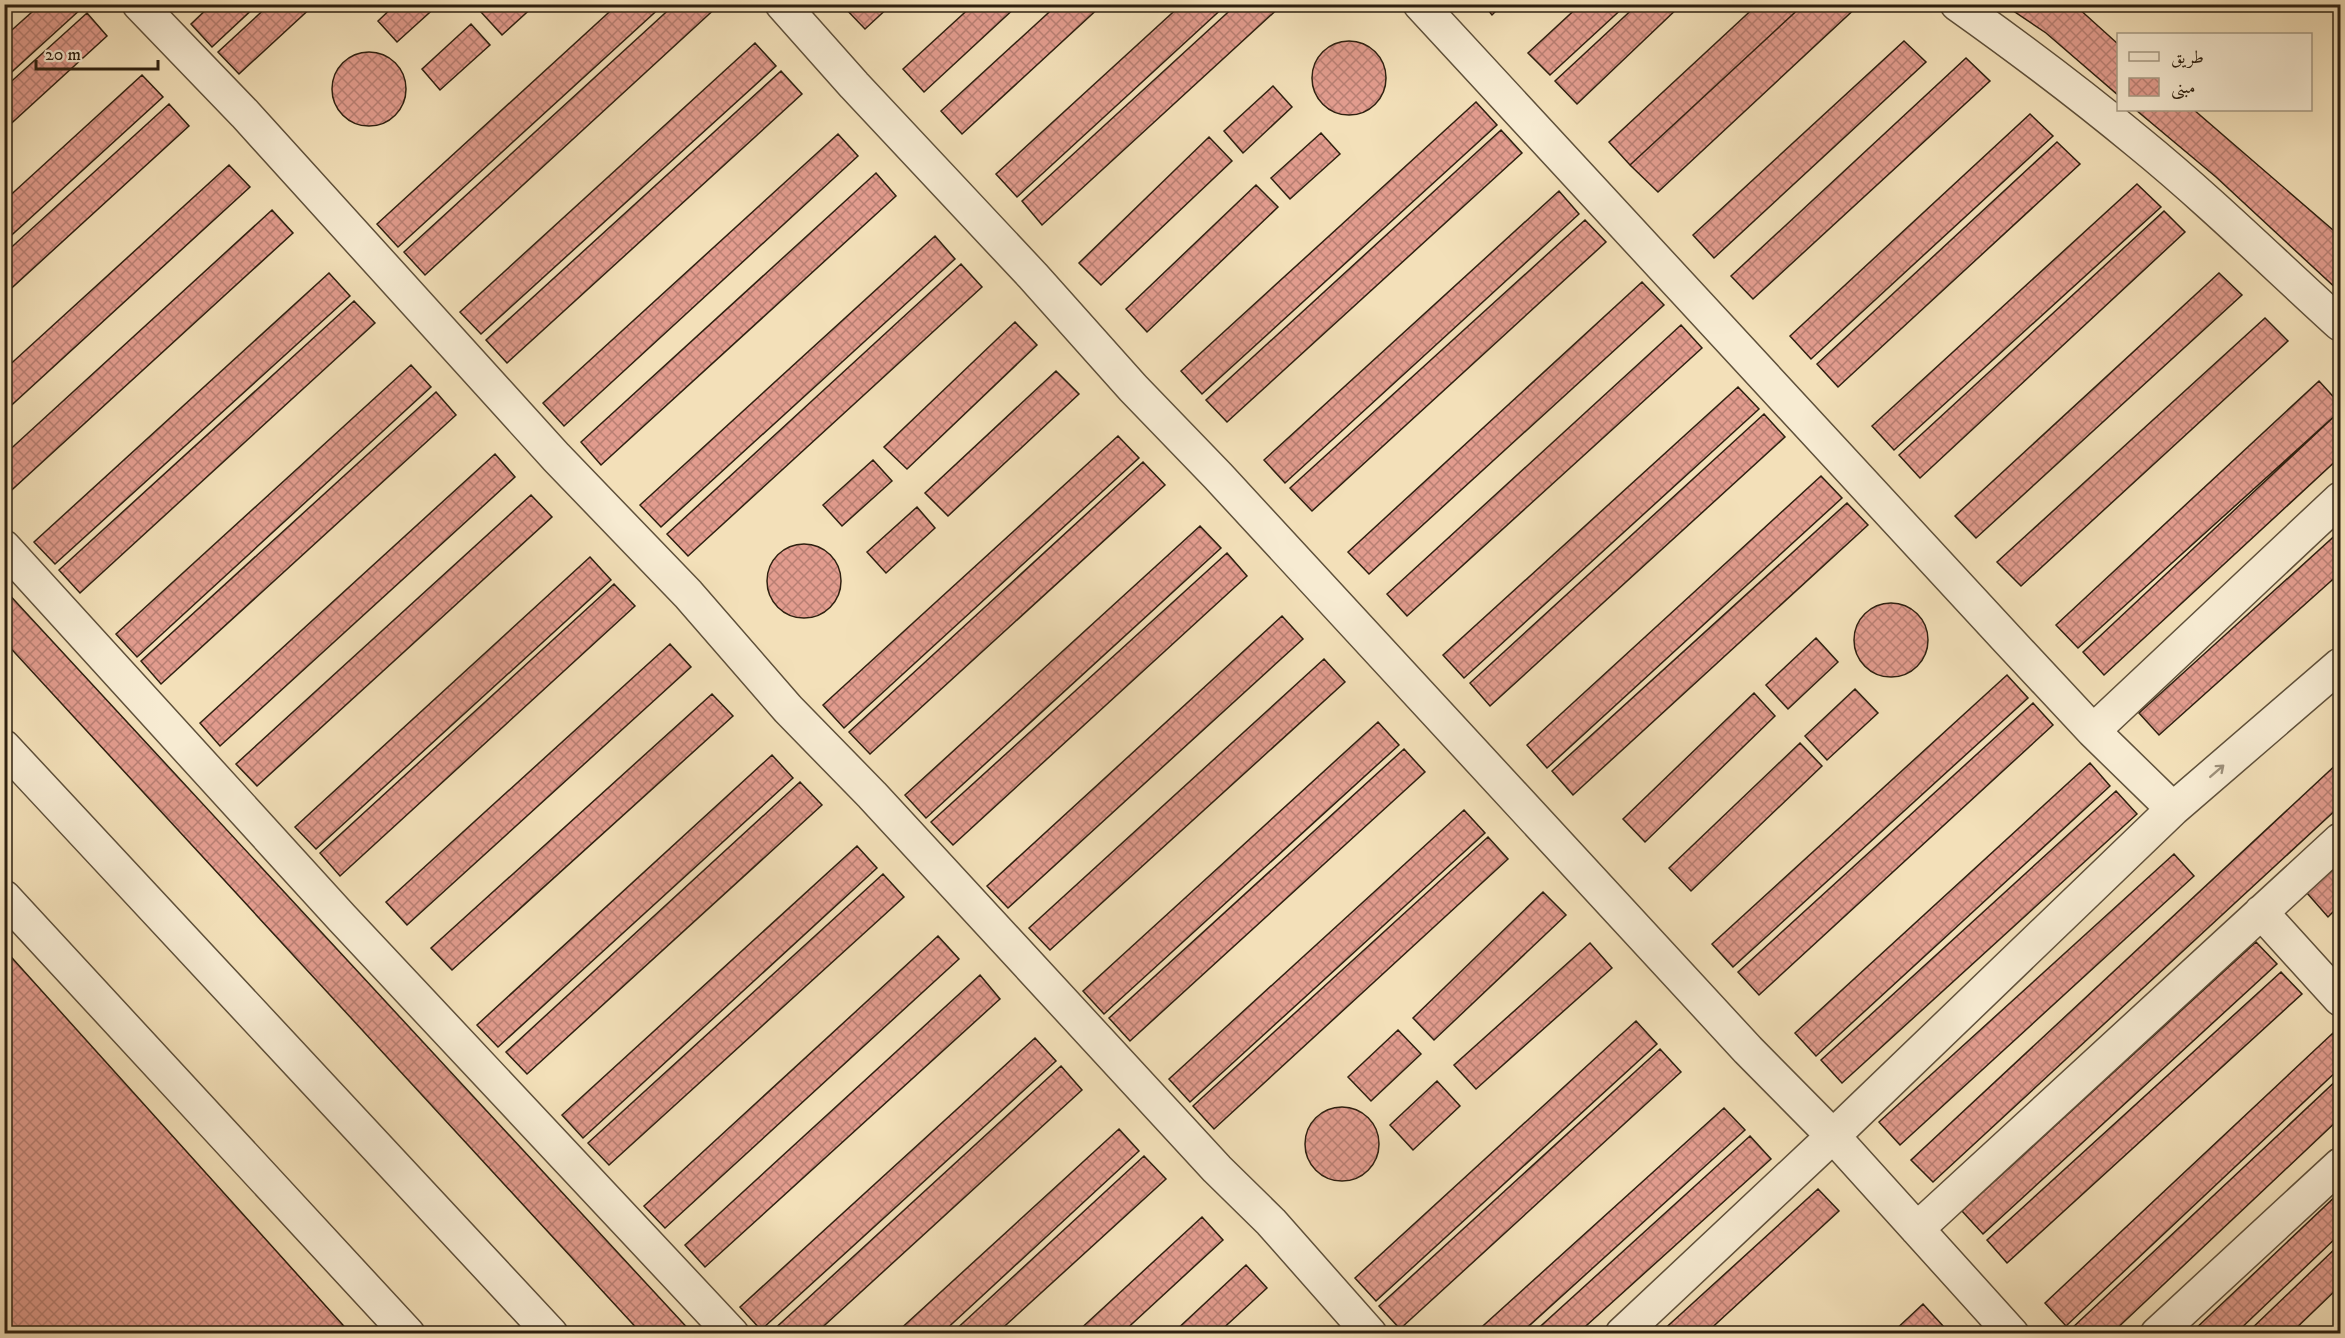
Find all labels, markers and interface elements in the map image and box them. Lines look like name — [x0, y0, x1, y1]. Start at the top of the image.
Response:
scale bar — [36, 33, 158, 71]
legend — [2117, 33, 2312, 111]
text: 20 m — [45, 44, 81, 66]
text: طريق — [2171, 47, 2204, 69]
text: مبنى — [2171, 77, 2196, 100]
one-way arrow — [2209, 764, 2224, 778]

